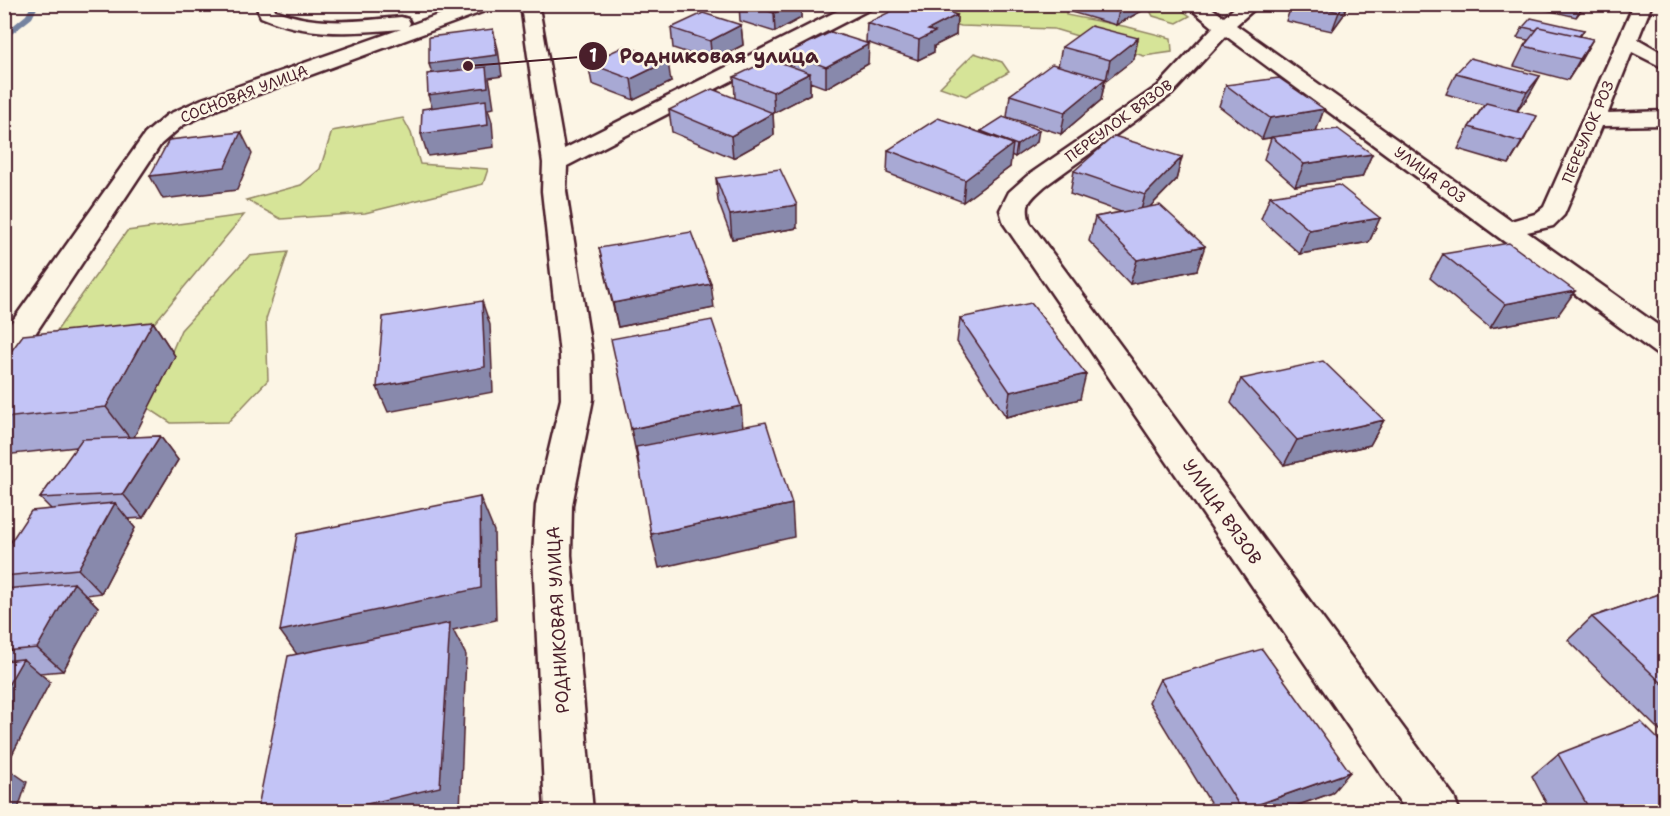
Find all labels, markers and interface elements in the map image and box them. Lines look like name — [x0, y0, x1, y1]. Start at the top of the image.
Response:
callout: Родниковая улица — [578, 37, 831, 75]
text: Родниковая улица — [619, 43, 819, 69]
text: 1 — [589, 44, 597, 68]
street label: СОСНОВАЯ УЛИЦА — [177, 60, 311, 128]
street label: ПЕРЕУЛОК ВЯЗОВ — [1061, 75, 1177, 167]
street label: ПЕРЕУЛОК РОЗ — [1557, 78, 1619, 186]
street label: УЛИЦА РОЗ — [1390, 142, 1470, 208]
street label: УЛИЦА ВЯЗОВ — [1177, 455, 1267, 569]
street label: РОДНИКОВАЯ УЛИЦА — [541, 526, 575, 714]

